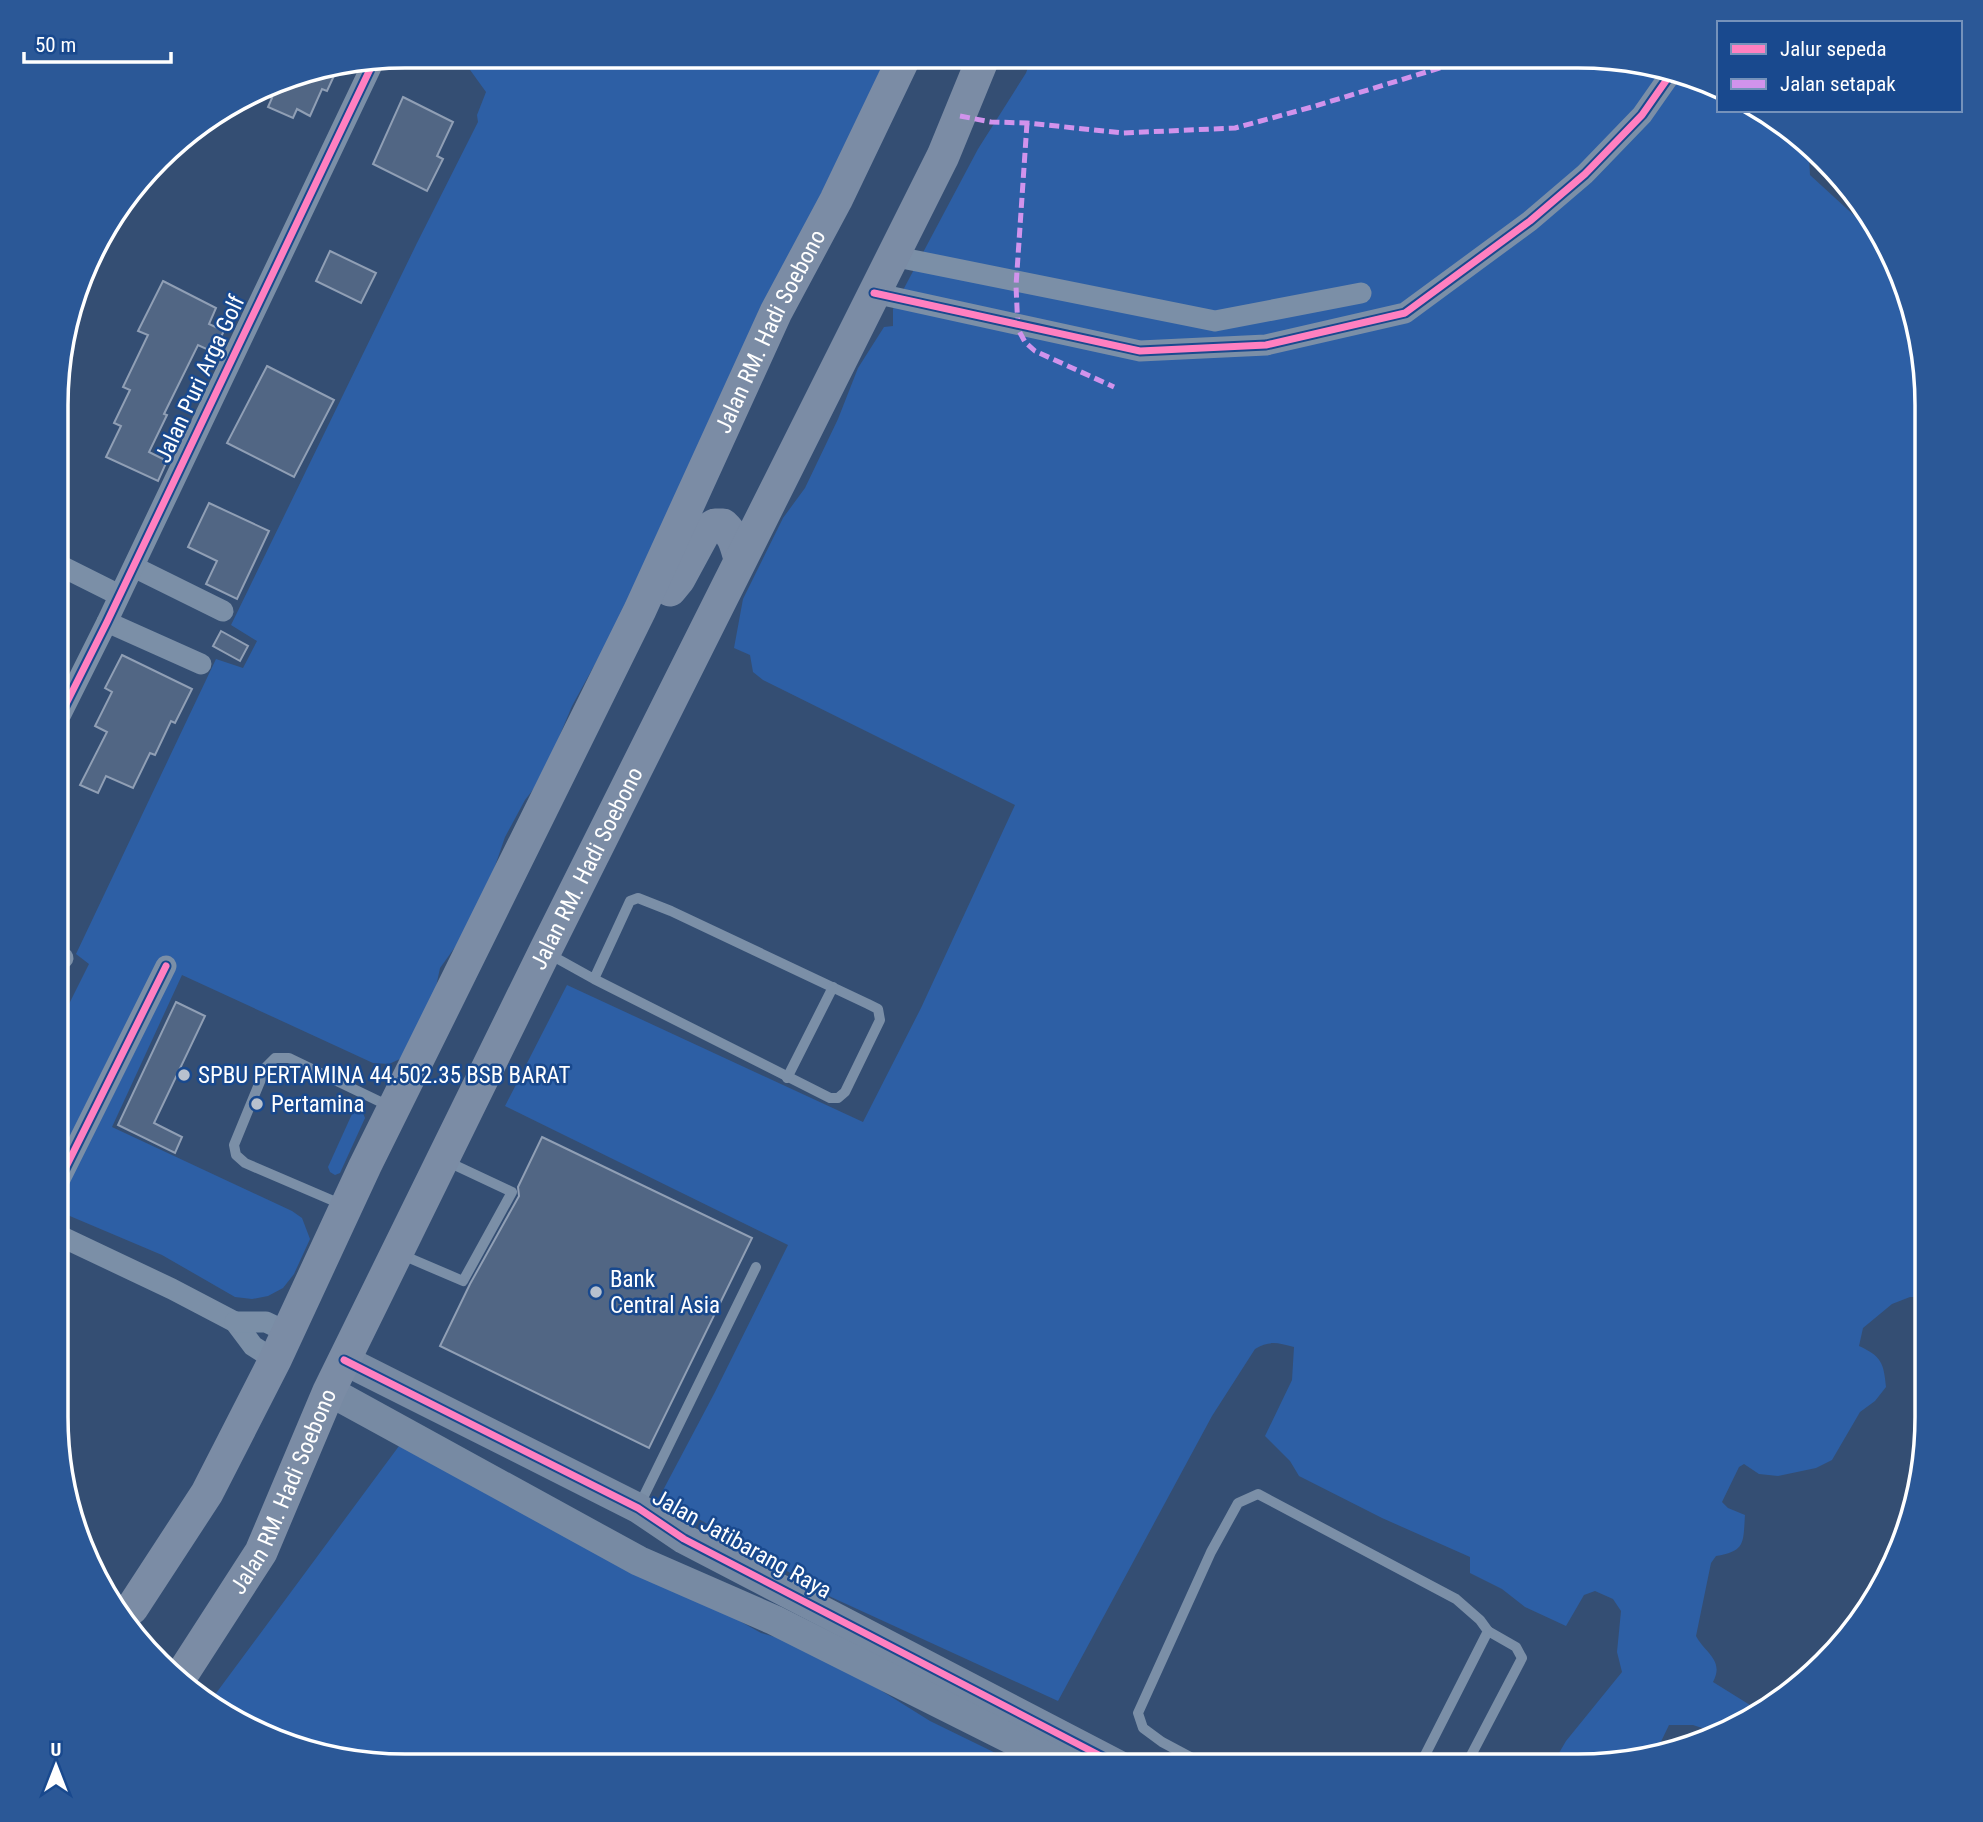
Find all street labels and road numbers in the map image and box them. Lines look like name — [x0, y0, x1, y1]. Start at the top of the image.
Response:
street label: Jalan RM. Hadi Soebono — [709, 225, 831, 437]
street label: Jalan Puri Arga Golf — [149, 290, 251, 467]
street label: Jalan RM. Hadi Soebono — [525, 763, 648, 974]
street label: Jalan RM. Hadi Soebono — [224, 1385, 342, 1599]
street label: Jalan Jatibarang Raya — [648, 1484, 836, 1604]

